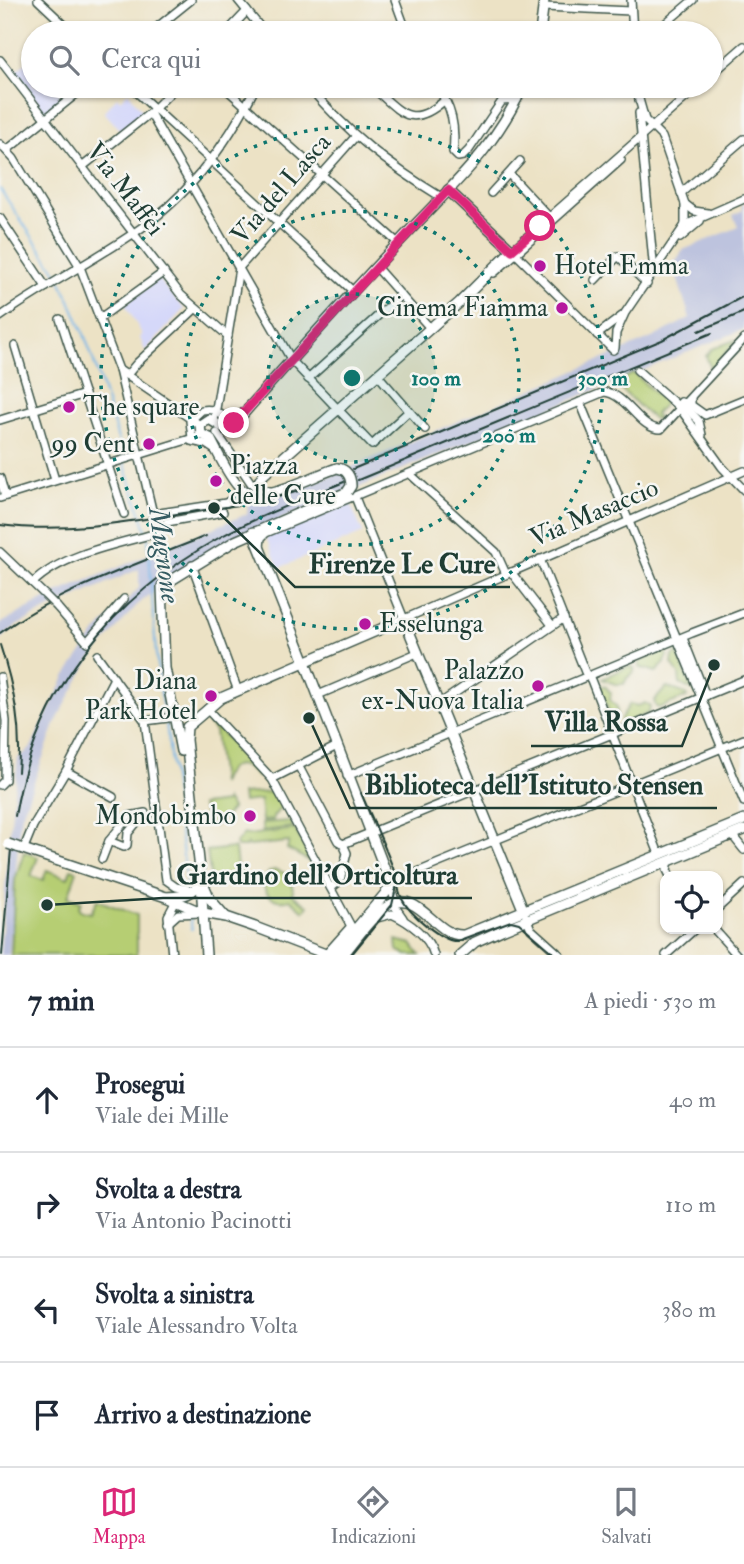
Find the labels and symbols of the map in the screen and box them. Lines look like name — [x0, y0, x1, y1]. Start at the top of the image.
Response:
street label: Via del Lasca — [224, 127, 338, 251]
street label: Via Maffei — [79, 136, 171, 242]
route start — [524, 210, 555, 241]
place label: Hotel Emma — [554, 250, 689, 282]
marker: Hotel Emma — [532, 258, 548, 274]
place label: Cinema Fiamma — [377, 292, 548, 324]
marker: Cinema Fiamma — [554, 300, 570, 316]
text: 100 m — [411, 365, 462, 392]
text: 300 m — [578, 365, 629, 392]
centre of rings — [340, 366, 364, 390]
place label: The square — [83, 391, 200, 423]
marker: The square — [61, 399, 77, 415]
route end — [218, 407, 249, 438]
text: 200 m — [483, 422, 536, 449]
place label: 99 Cent — [49, 428, 135, 460]
marker: 99 Cent — [141, 436, 157, 452]
place label: Piazza delle Cure — [230, 450, 336, 512]
street label: Via Masaccio — [525, 472, 663, 554]
marker: Piazza delle Cure — [208, 473, 224, 489]
water label: Mugnone — [140, 503, 188, 606]
callout: Firenze Le Cure — [295, 538, 510, 587]
text: Firenze Le Cure — [308, 547, 496, 582]
place label: Esselunga — [379, 608, 484, 640]
marker: Esselunga — [357, 616, 373, 632]
place label: Palazzo ex-Nuova Italia — [361, 655, 524, 717]
place label: Diana Park Hotel — [85, 665, 197, 727]
marker: Palazzo ex-Nuova Italia — [530, 678, 546, 694]
marker: Diana Park Hotel — [203, 688, 219, 704]
callout: Villa Rossa — [531, 697, 682, 746]
text: Villa Rossa — [544, 705, 669, 740]
callout: Biblioteca dell'Istituto Stensen — [350, 759, 717, 808]
text: Biblioteca dell'Istituto Stensen — [364, 768, 704, 803]
place label: Mondobimbo — [95, 800, 236, 832]
marker: Mondobimbo — [242, 808, 258, 824]
callout: Giardino dell'Orticoltura — [163, 849, 472, 898]
text: Giardino dell'Orticoltura — [176, 858, 459, 893]

